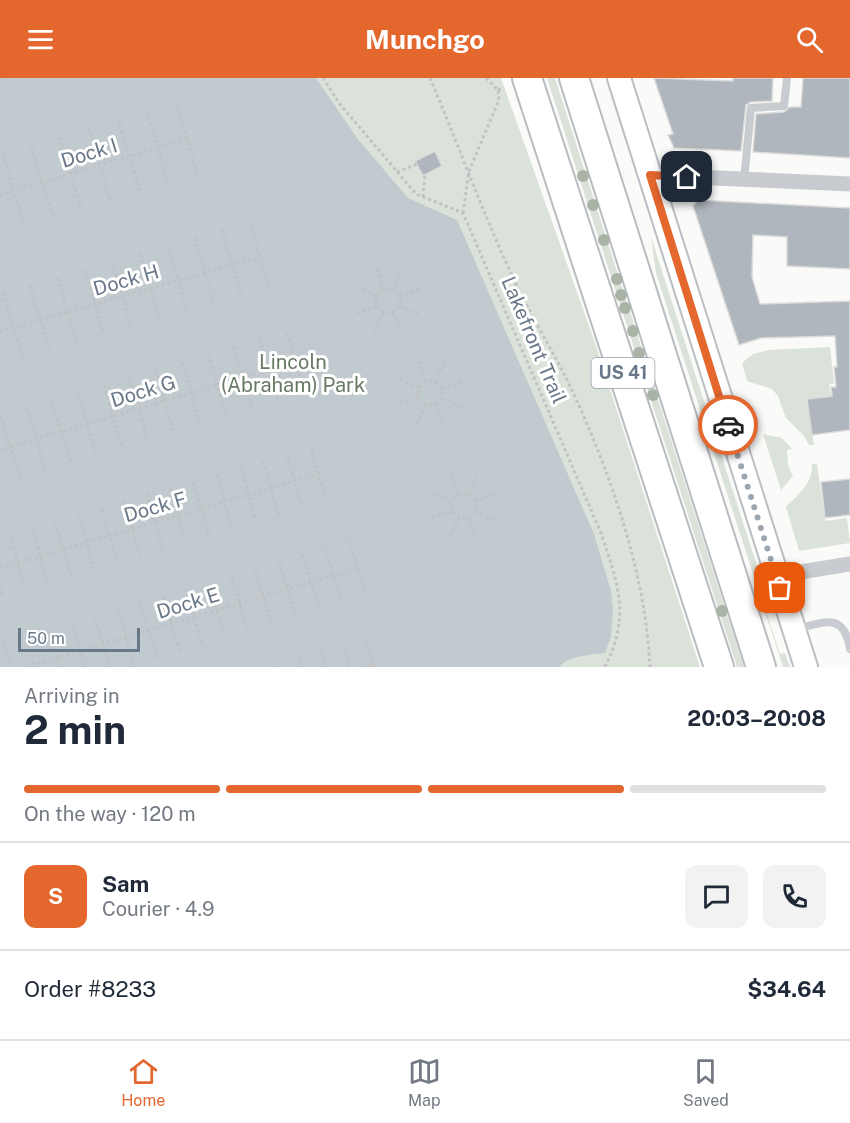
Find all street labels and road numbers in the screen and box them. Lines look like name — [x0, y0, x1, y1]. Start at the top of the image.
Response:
street label: Dock I — [58, 133, 120, 173]
street label: Dock H — [90, 259, 162, 301]
street label: Lakefront Trail — [496, 273, 572, 407]
road number: US 41 — [592, 358, 654, 388]
street label: Dock G — [108, 370, 178, 412]
street label: Dock F — [121, 487, 189, 527]
street label: Dock E — [154, 582, 222, 624]

